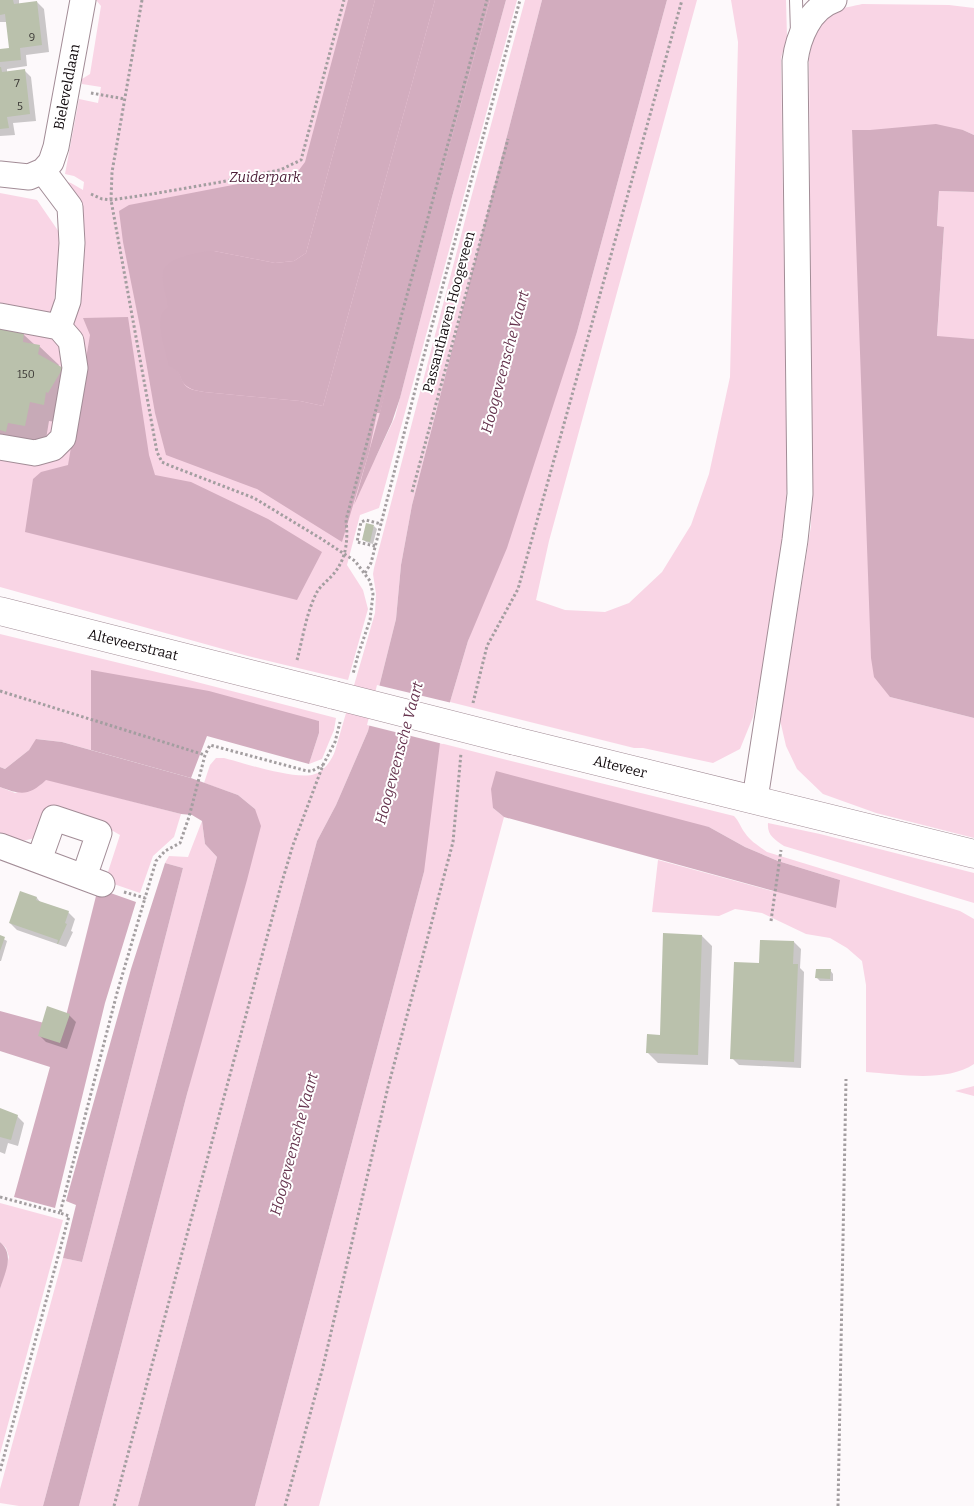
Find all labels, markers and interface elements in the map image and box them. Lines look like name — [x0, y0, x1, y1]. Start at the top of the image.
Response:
house number: 9 — [29, 31, 35, 44]
street label: Bieleveldlaan — [50, 42, 84, 131]
house number: 7 — [14, 77, 20, 90]
house number: 5 — [17, 100, 23, 113]
park label: Zuiderpark — [229, 169, 301, 186]
street label: Passanthaven Hoogeveen — [419, 229, 479, 395]
water label: Hoogeveensche Vaart — [477, 288, 533, 435]
house number: 150 — [17, 368, 35, 381]
street label: Alteveerstraat — [86, 626, 180, 664]
water label: Hoogeveensche Vaart — [371, 679, 427, 826]
street label: Alteveer — [591, 752, 649, 782]
water label: Hoogeveensche Vaart — [266, 1070, 322, 1217]

